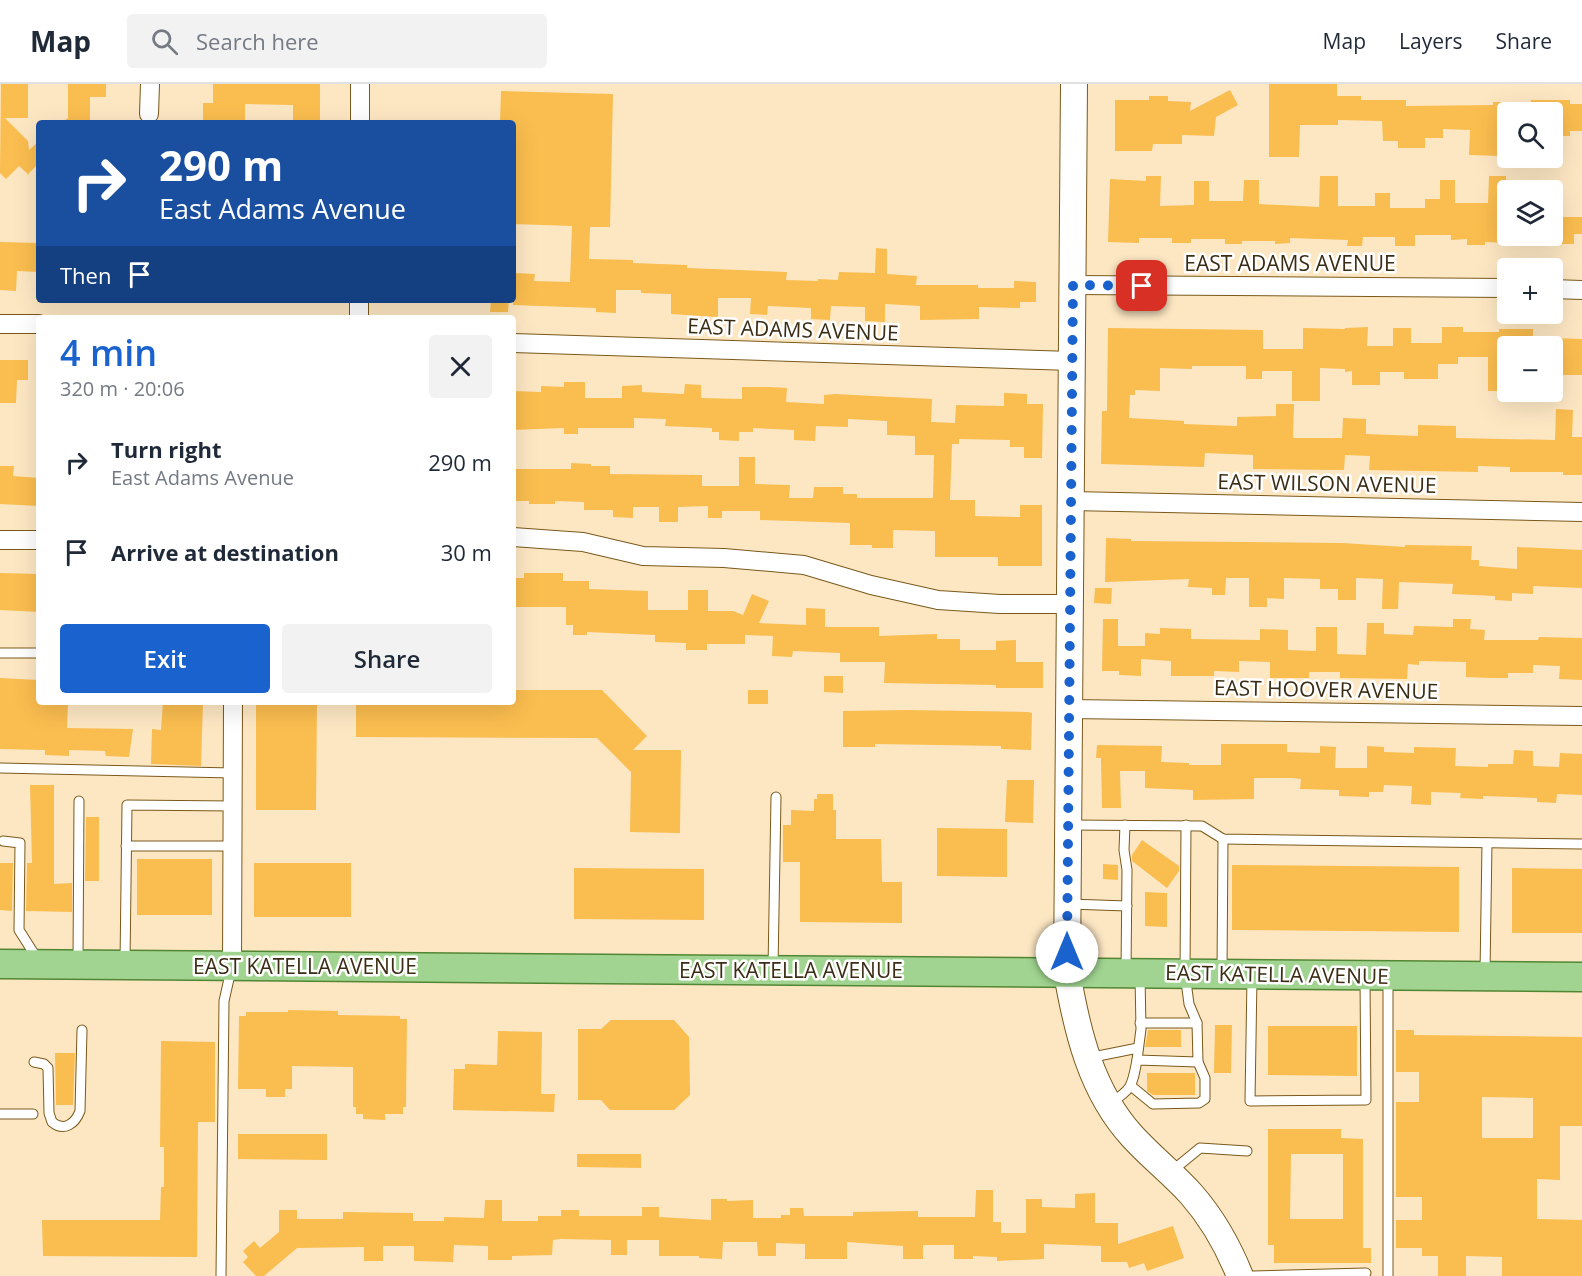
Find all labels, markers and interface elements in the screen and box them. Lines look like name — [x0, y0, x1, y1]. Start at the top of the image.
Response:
search box — [127, 14, 547, 68]
text: Map — [30, 22, 91, 60]
icon: search — [148, 25, 181, 58]
text: Search here — [196, 26, 319, 56]
text: Map — [1323, 27, 1366, 55]
text: Layers — [1399, 27, 1463, 55]
text: Share — [1496, 27, 1552, 55]
map controls — [1497, 102, 1563, 402]
button: search — [1497, 102, 1563, 168]
text: 290 m — [159, 136, 283, 193]
icon: right — [60, 144, 138, 222]
button: layers — [1497, 180, 1563, 246]
text: East Adams Avenue — [159, 190, 406, 227]
street label: EAST ADAMS AVENUE — [1184, 249, 1396, 277]
icon: arrive — [123, 258, 156, 291]
button: + — [1497, 258, 1563, 324]
text: Then — [60, 260, 111, 290]
pin — [1116, 260, 1167, 311]
icon: arrive — [1125, 269, 1158, 302]
street label: EAST ADAMS AVENUE — [687, 311, 899, 347]
text: 4 min — [60, 328, 157, 377]
button: close — [429, 335, 492, 398]
button: − — [1497, 336, 1563, 402]
text: 320 m · 20:06 — [60, 375, 185, 402]
text: Turn right — [111, 434, 222, 464]
icon: right — [60, 446, 93, 479]
text: 290 m — [428, 447, 492, 477]
text: East Adams Avenue — [111, 464, 294, 491]
street label: EAST WILSON AVENUE — [1217, 467, 1437, 499]
icon: arrive — [60, 536, 93, 569]
text: Arrive at destination — [111, 537, 339, 567]
text: 30 m — [441, 537, 492, 567]
button: Exit — [60, 624, 270, 693]
button: Share — [282, 624, 492, 693]
street label: EAST HOOVER AVENUE — [1214, 673, 1438, 705]
position arrow — [1035, 920, 1099, 984]
street label: EAST KATELLA AVENUE — [193, 952, 417, 980]
street label: EAST KATELLA AVENUE — [679, 956, 903, 984]
street label: EAST KATELLA AVENUE — [1165, 958, 1389, 990]

